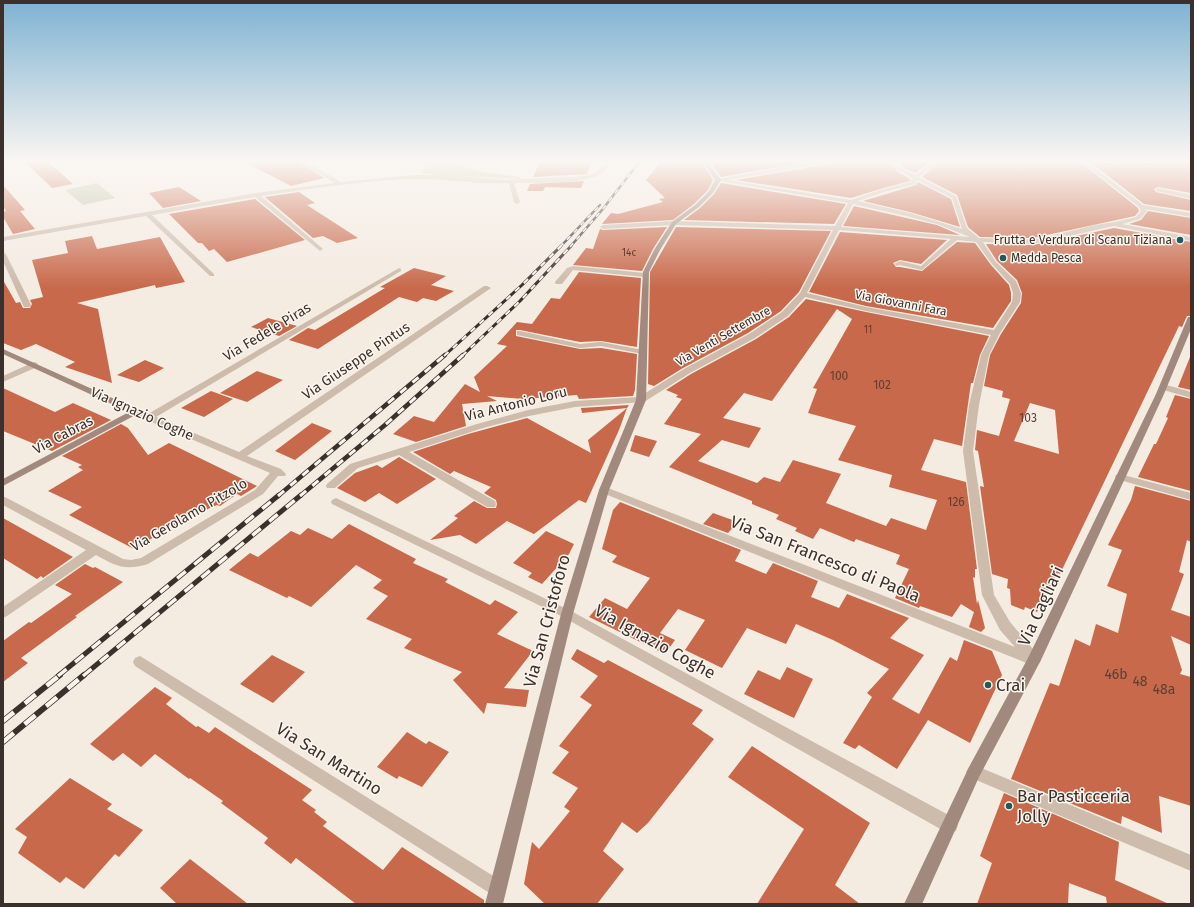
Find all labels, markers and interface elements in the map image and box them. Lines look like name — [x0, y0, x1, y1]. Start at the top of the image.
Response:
place label: Frutta e Verdura di Scanu Tiziana — [994, 233, 1172, 247]
marker: Frutta e Verdura di Scanu Tiziana — [1175, 235, 1185, 245]
house number: 14c — [622, 247, 636, 259]
place label: Medda Pesca — [1011, 251, 1082, 265]
marker: Medda Pesca — [998, 253, 1008, 263]
street label: Via Giovanni Fara — [854, 287, 948, 319]
street label: Via Fedele Piras — [220, 299, 314, 365]
street label: Via Venti Settembre — [673, 303, 773, 369]
street label: Via Giuseppe Pintus — [299, 318, 413, 403]
house number: 11 — [864, 324, 872, 336]
house number: 100 — [830, 369, 849, 383]
house number: 102 — [873, 378, 891, 392]
street label: Via Antonio Loru — [463, 383, 569, 425]
street label: Via Ignazio Coghe — [88, 384, 196, 444]
house number: 103 — [1019, 411, 1037, 425]
street label: Via Cabras — [30, 412, 96, 458]
street label: Via Gerolamo Pitzolo — [128, 475, 250, 555]
house number: 126 — [947, 495, 965, 509]
street label: Via San Francesco di Paola — [727, 511, 923, 607]
street label: Via San Cristoforo — [519, 552, 575, 690]
street label: Via Cagliari — [1013, 563, 1069, 649]
street label: Via Ignazio Coghe — [591, 600, 719, 684]
house number: 46b — [1104, 666, 1128, 683]
house number: 48 — [1132, 673, 1148, 690]
place label: Crai — [996, 675, 1025, 696]
marker: Crai — [983, 680, 993, 690]
house number: 48a — [1153, 681, 1175, 698]
street label: Via San Martino — [272, 718, 386, 800]
place label: Bar Pasticceria Jolly — [1017, 786, 1130, 827]
marker: Bar Pasticceria Jolly — [1004, 801, 1014, 811]

